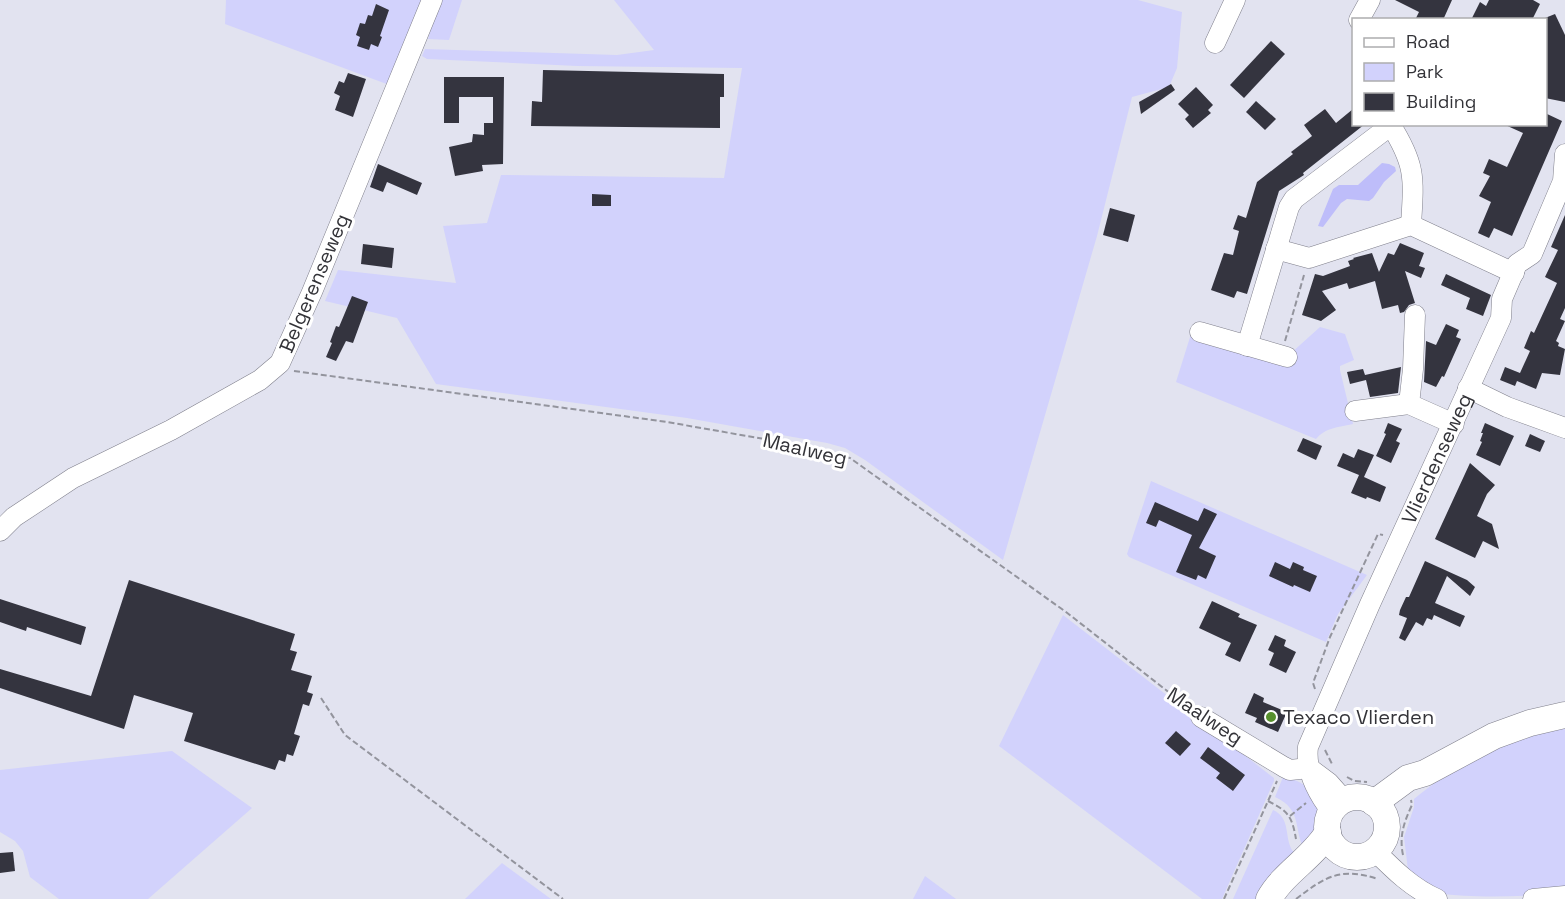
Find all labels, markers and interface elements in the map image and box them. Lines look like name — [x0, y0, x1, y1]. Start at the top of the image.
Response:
legend — [1352, 18, 1547, 126]
text: Road — [1406, 30, 1450, 53]
text: Park — [1406, 60, 1444, 83]
text: Building — [1406, 90, 1476, 113]
street label: Belgerenseweg — [273, 210, 355, 356]
street label: Vlierdenseweg — [1395, 389, 1478, 528]
street label: Maalweg — [760, 427, 850, 471]
street label: Maalweg — [1162, 681, 1248, 751]
place label: Texaco Vlierden — [1283, 704, 1434, 730]
marker: Texaco Vlierden — [1264, 710, 1278, 724]

